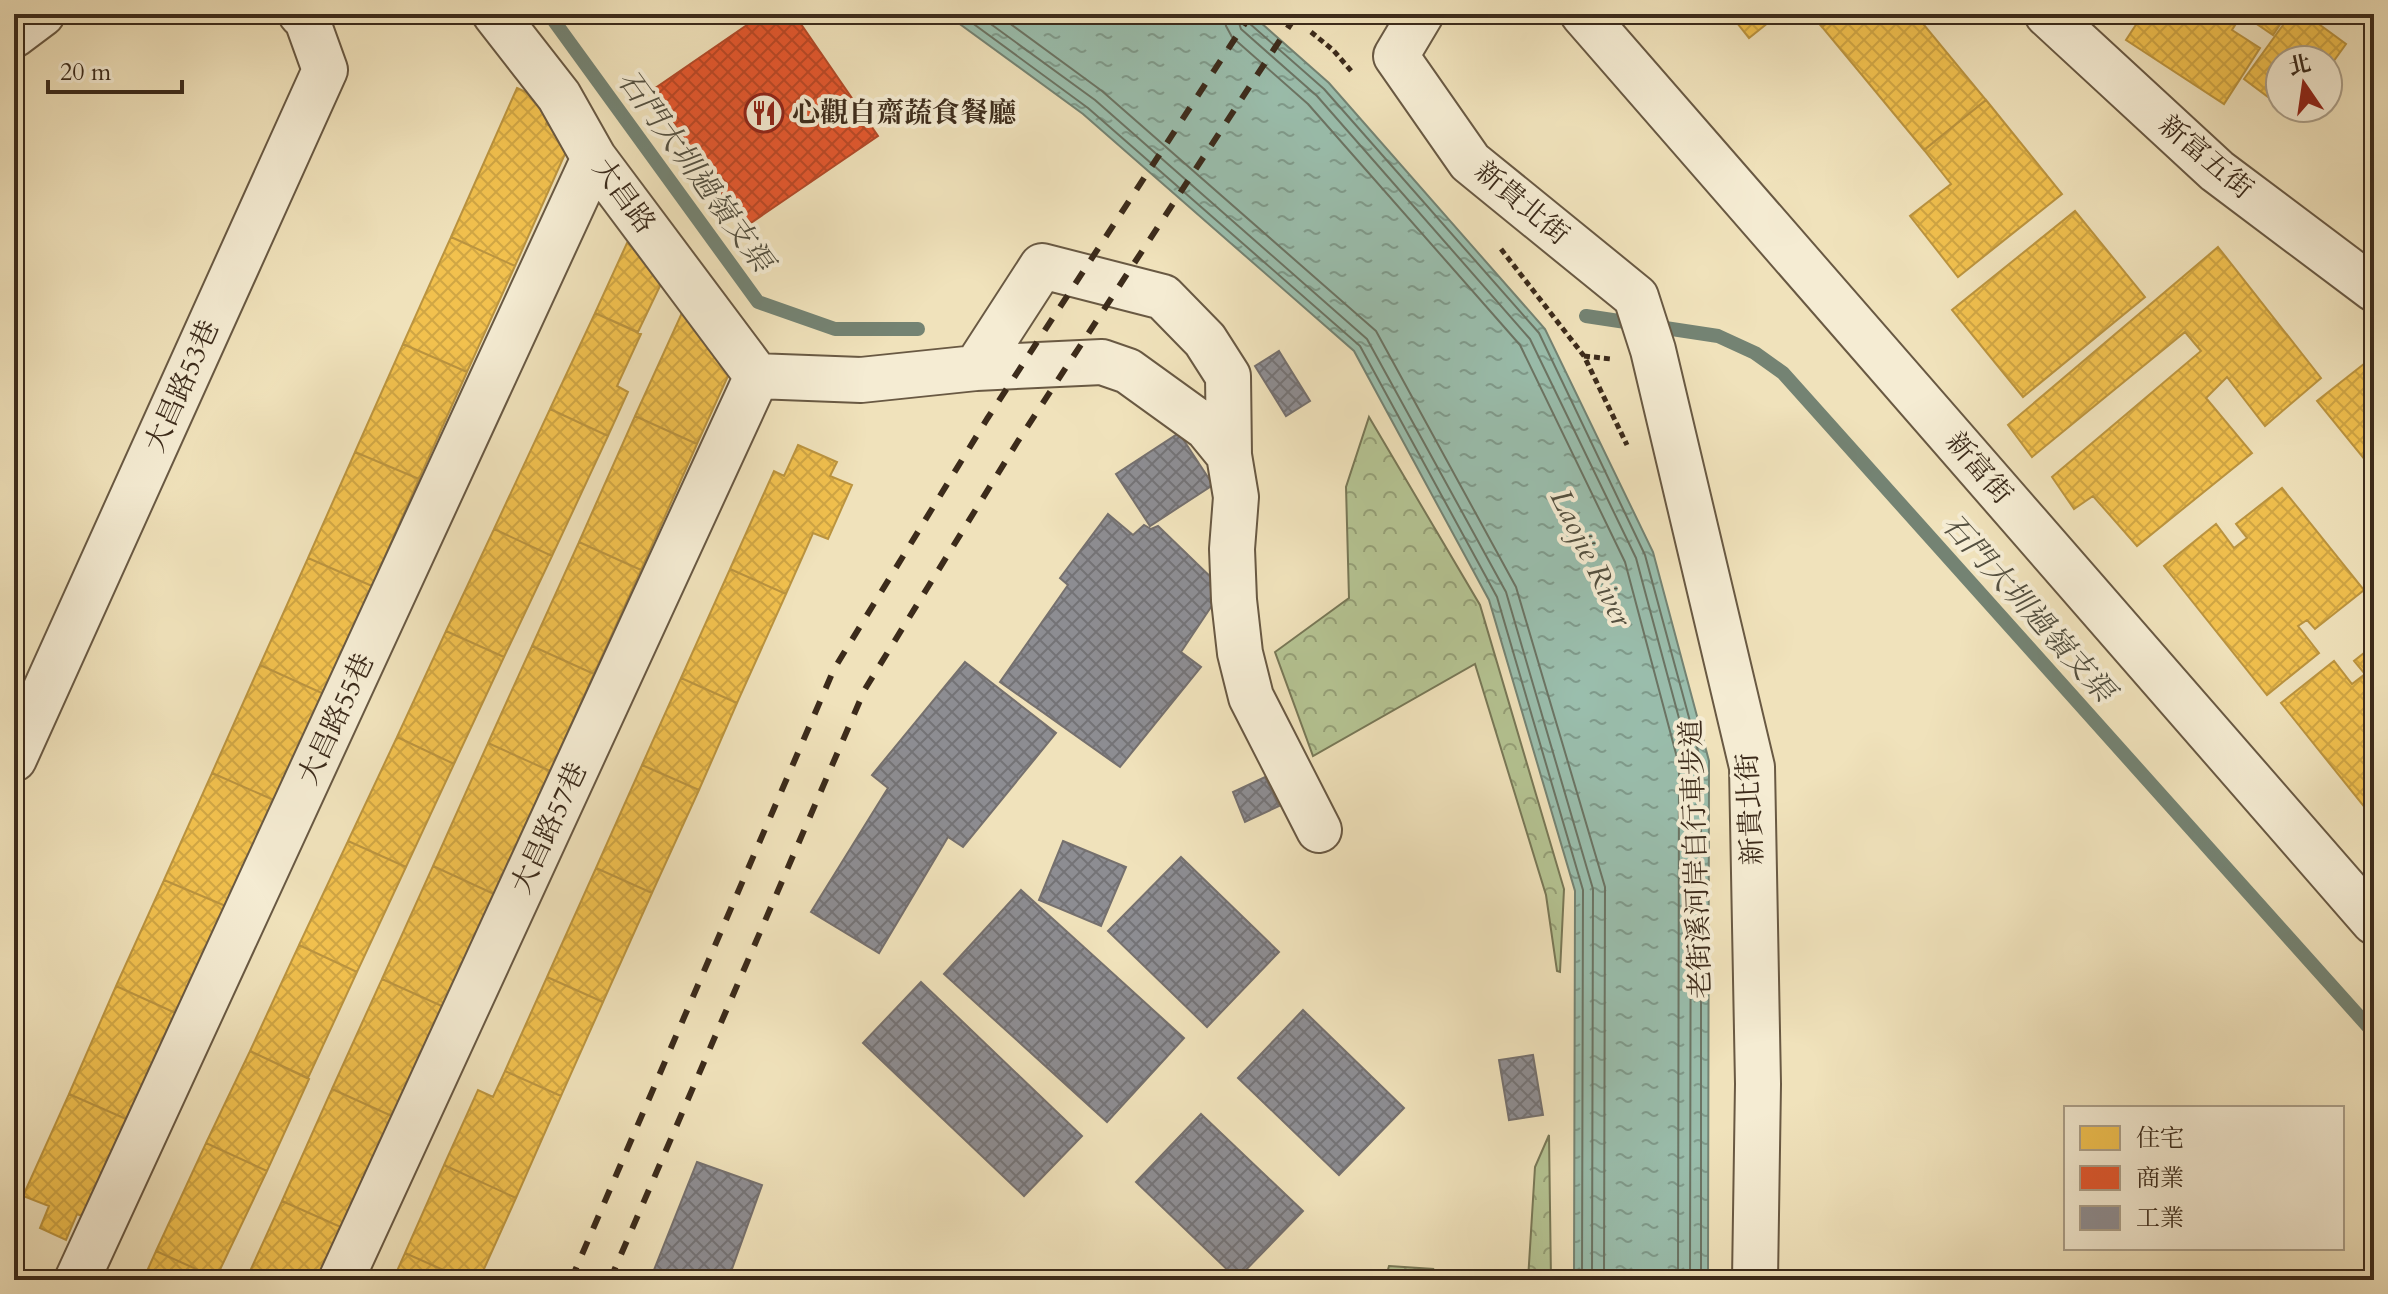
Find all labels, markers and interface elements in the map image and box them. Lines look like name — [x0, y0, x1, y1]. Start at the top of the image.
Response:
scale bar — [48, 44, 182, 94]
north arrow — [2264, 44, 2344, 124]
text: 北 — [2286, 48, 2314, 83]
text: 20 m — [60, 56, 112, 89]
water label: 石門大圳過嶺支渠 — [608, 62, 784, 283]
restaurant icon: 心觀自齋蔬食餐廳 — [743, 92, 785, 134]
place label: 心觀自齋蔬食餐廳 — [792, 94, 1016, 132]
street label: 新富五街 — [2151, 106, 2261, 208]
street label: 大昌路 — [584, 151, 664, 241]
street label: 新貴北街 — [1467, 152, 1577, 254]
street label: 大昌路53巷 — [136, 314, 228, 458]
street label: 新富街 — [1937, 424, 2021, 512]
water label: Laojie River — [1540, 483, 1642, 634]
water label: 石門大圳過嶺支渠 — [1932, 505, 2126, 714]
street label: 大昌路55巷 — [289, 647, 383, 791]
street label: 老街溪河岸自行車步道 — [1672, 718, 1720, 1000]
street label: 新貴北街 — [1728, 752, 1772, 866]
street label: 大昌路57巷 — [502, 756, 596, 900]
legend — [2064, 1106, 2344, 1250]
text: 住宅 — [2136, 1122, 2184, 1155]
text: 商業 — [2136, 1162, 2184, 1195]
text: 工業 — [2136, 1202, 2184, 1235]

